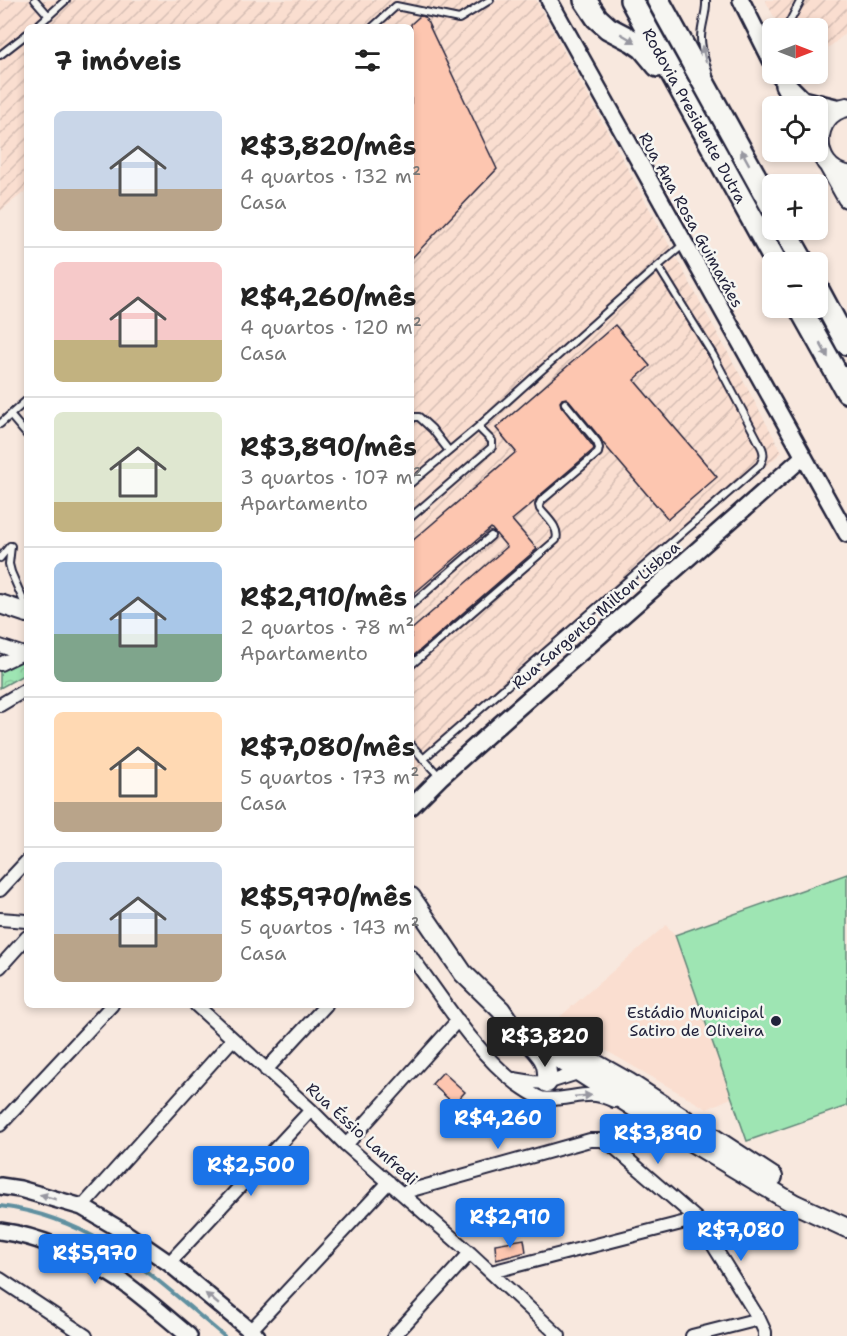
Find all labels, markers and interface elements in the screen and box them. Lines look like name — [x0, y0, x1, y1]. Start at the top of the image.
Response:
north arrow — [762, 18, 828, 84]
map controls — [762, 18, 828, 318]
street label: Rodovia Presidente Dutra — [638, 24, 752, 207]
one-way arrow — [620, 33, 637, 43]
text: 7 imóveis — [54, 43, 181, 78]
icon: filters — [351, 44, 384, 77]
one-way arrow — [699, 45, 708, 64]
button: locate — [762, 96, 828, 162]
text: R$3,820/mês — [240, 128, 417, 163]
street label: Rua Ana Rosa Guimarães — [634, 129, 748, 311]
icon: home — [102, 135, 174, 207]
one-way arrow — [741, 149, 751, 166]
text: 4 quartos · 132 m² — [240, 163, 421, 189]
button: + — [762, 174, 828, 240]
text: Casa — [240, 189, 286, 215]
button: − — [762, 252, 828, 318]
text: R$4,260/mês — [240, 279, 417, 314]
icon: home — [102, 286, 174, 358]
text: 4 quartos · 120 m² — [240, 314, 422, 340]
text: Casa — [240, 340, 286, 366]
one-way arrow — [819, 342, 829, 359]
text: R$3,890/mês — [240, 429, 417, 464]
icon: home — [102, 436, 174, 508]
text: 3 quartos · 107 m² — [240, 464, 422, 490]
text: Apartamento — [240, 490, 368, 516]
street label: Rua Sargento Milton Lisboa — [508, 536, 684, 694]
text: R$2,910/mês — [240, 579, 407, 614]
icon: home — [102, 586, 174, 658]
text: 2 quartos · 78 m² — [240, 614, 414, 640]
text: Apartamento — [240, 640, 368, 666]
text: R$7,080/mês — [240, 729, 415, 764]
icon: home — [102, 736, 174, 808]
text: 5 quartos · 173 m² — [240, 764, 419, 790]
text: Casa — [240, 790, 286, 816]
text: R$5,970/mês — [240, 879, 412, 914]
icon: home — [102, 886, 174, 958]
text: 5 quartos · 143 m² — [240, 914, 420, 940]
text: Casa — [240, 940, 286, 966]
place label: Estádio Municipal Satiro de Oliveira — [627, 1002, 764, 1041]
marker: Estádio Municipal Satiro de Oliveira — [769, 1014, 783, 1028]
pin: R$3,820 — [490, 1017, 600, 1068]
text: R$3,820 — [501, 1023, 589, 1049]
street label: Rua Éssio Lanfredi — [302, 1078, 422, 1190]
one-way arrow — [573, 1091, 592, 1101]
pin: R$4,260 — [443, 1099, 553, 1150]
text: R$4,260 — [454, 1105, 542, 1131]
pin: R$3,890 — [603, 1114, 713, 1165]
text: R$3,890 — [614, 1120, 702, 1146]
pin: R$2,500 — [196, 1146, 306, 1197]
text: R$2,500 — [207, 1152, 295, 1178]
one-way arrow — [39, 1192, 57, 1201]
pin: R$2,910 — [455, 1198, 565, 1249]
text: R$2,910 — [469, 1204, 551, 1230]
pin: R$7,080 — [686, 1211, 796, 1262]
text: R$7,080 — [697, 1217, 785, 1243]
pin: R$5,970 — [40, 1234, 150, 1285]
text: R$5,970 — [53, 1240, 137, 1266]
one-way arrow — [205, 1293, 220, 1306]

